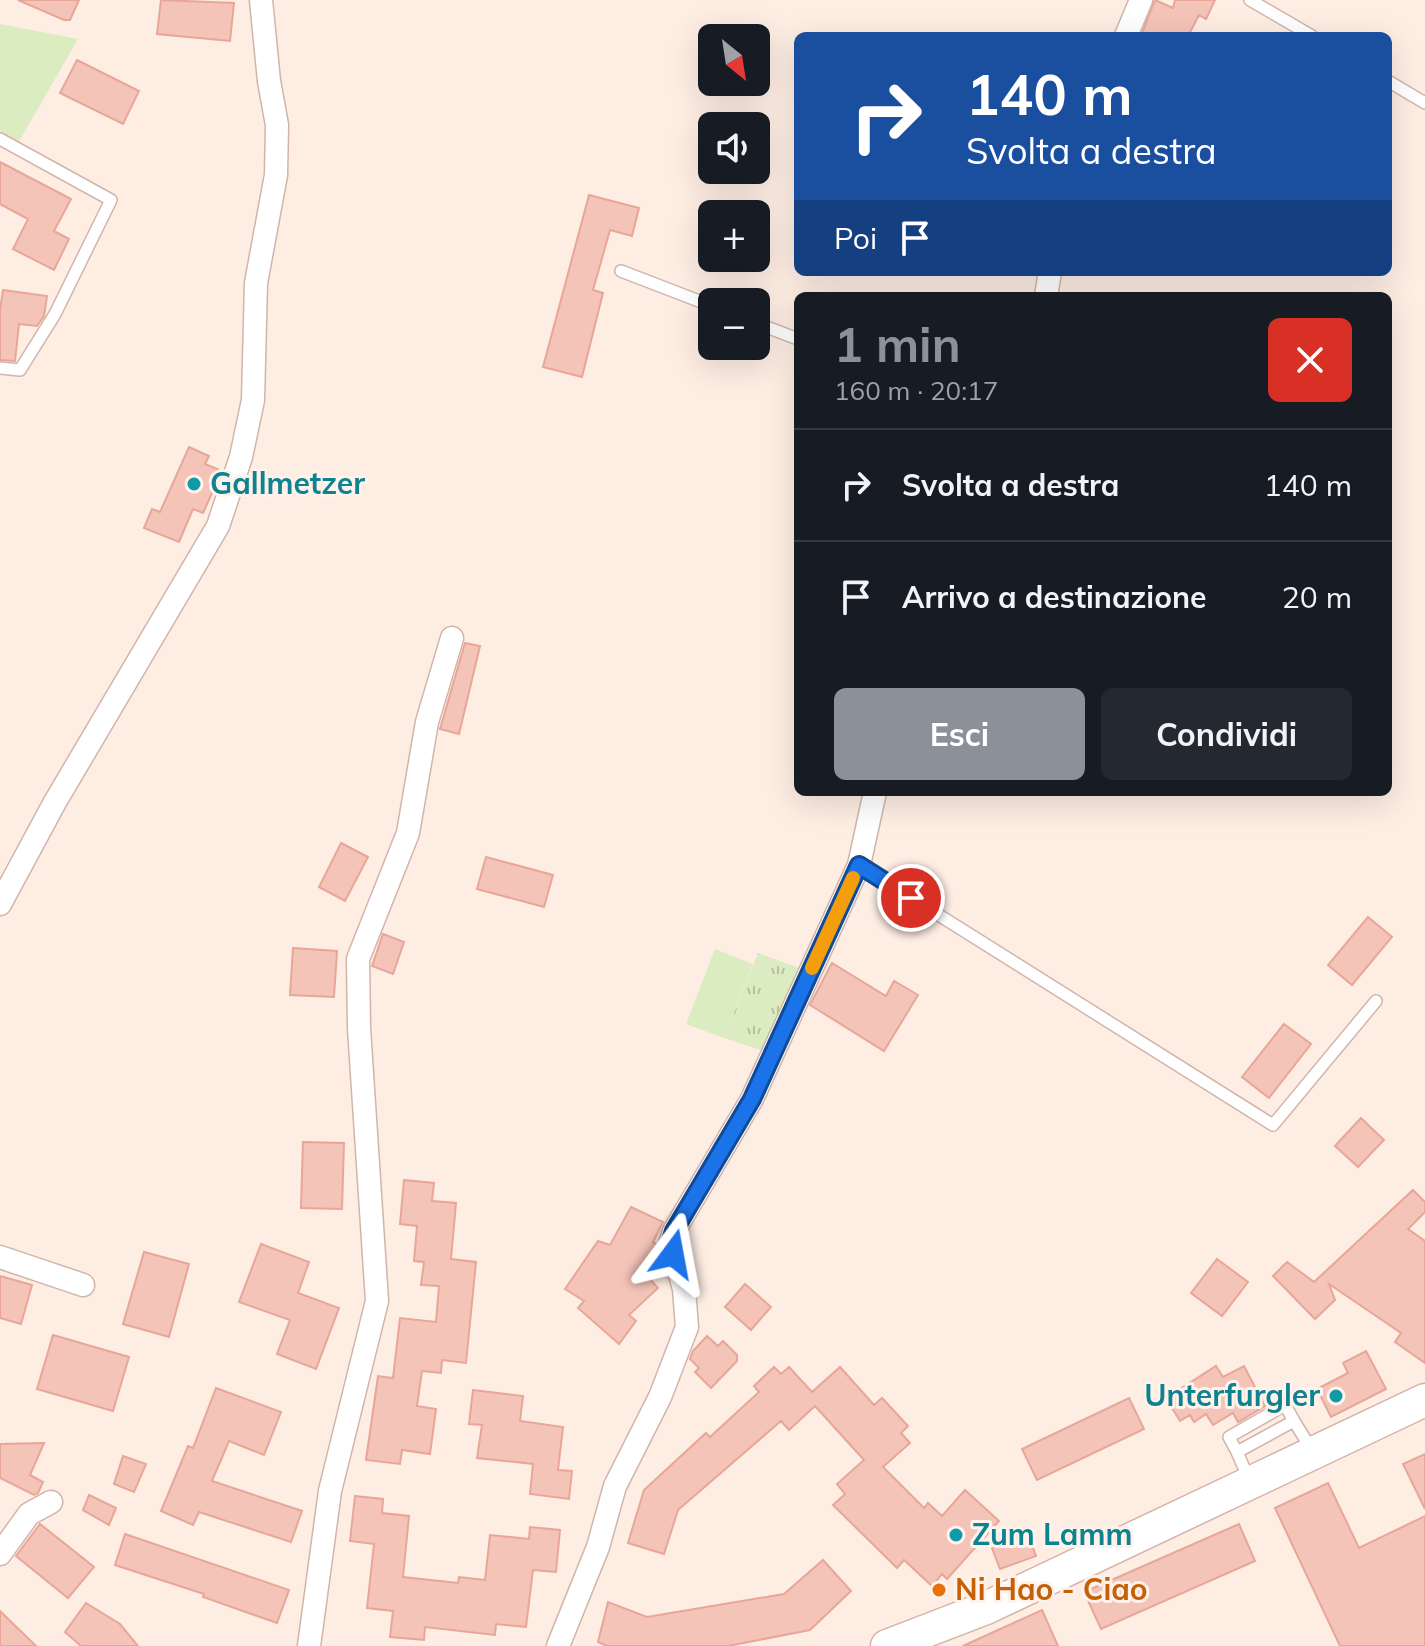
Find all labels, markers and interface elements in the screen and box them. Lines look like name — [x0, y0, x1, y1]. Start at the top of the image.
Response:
north arrow — [698, 24, 770, 96]
map controls — [698, 24, 770, 360]
text: 140 m — [966, 59, 1133, 129]
icon: right — [834, 64, 938, 168]
button: sound — [698, 112, 770, 184]
text: Svolta a destra — [966, 128, 1217, 173]
button: + — [698, 200, 770, 272]
icon: arrive — [893, 216, 937, 260]
text: Poi — [834, 219, 877, 257]
button: − — [698, 288, 770, 360]
text: 1 min — [834, 314, 961, 374]
button: close — [1268, 318, 1352, 402]
text: 160 m · 20:17 — [834, 374, 998, 407]
icon: right — [834, 463, 878, 507]
place label: Gallmetzer — [210, 464, 365, 502]
text: Svolta a destra — [902, 466, 1119, 504]
text: 140 m — [1264, 466, 1352, 504]
marker: Gallmetzer — [185, 475, 203, 493]
icon: arrive — [834, 575, 878, 619]
text: Arrivo a destinazione — [902, 578, 1206, 616]
text: 20 m — [1282, 578, 1352, 616]
button: Esci — [834, 688, 1085, 780]
button: Condividi — [1101, 688, 1352, 780]
pin — [877, 864, 945, 932]
icon: arrive — [889, 876, 933, 920]
position arrow — [631, 1212, 715, 1296]
place label: Unterfurgler — [1144, 1376, 1320, 1414]
marker: Unterfurgler — [1327, 1387, 1345, 1405]
place label: Zum Lamm — [972, 1515, 1132, 1553]
marker: Zum Lamm — [947, 1526, 965, 1544]
place label: Ni Hao - Ciao — [955, 1570, 1148, 1608]
marker: Ni Hao - Ciao — [930, 1581, 948, 1599]

